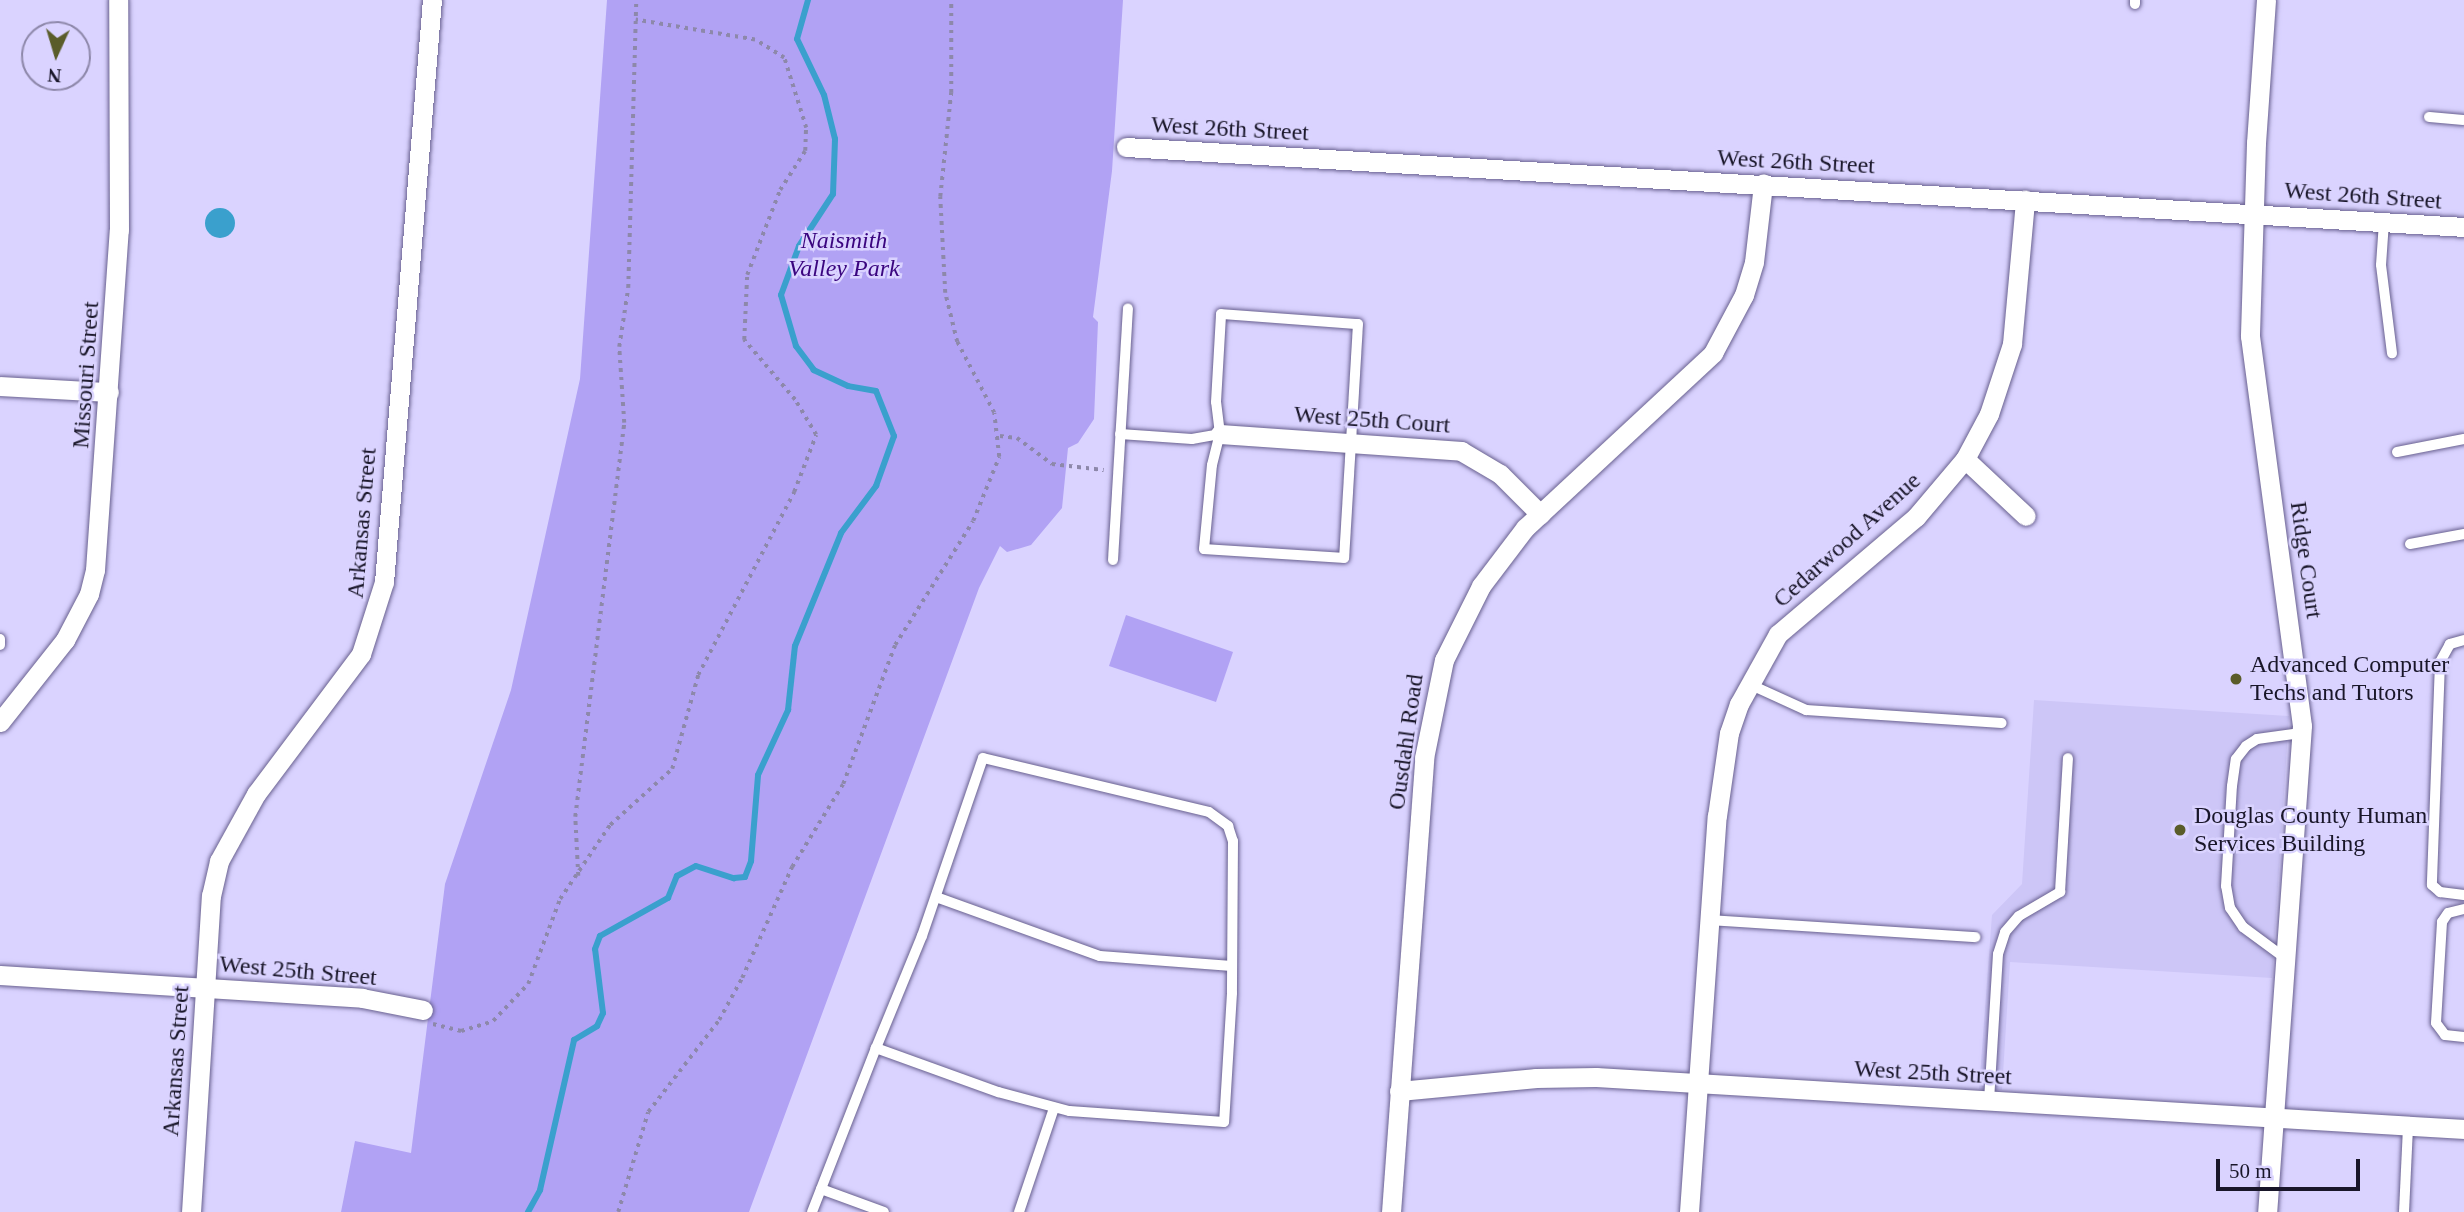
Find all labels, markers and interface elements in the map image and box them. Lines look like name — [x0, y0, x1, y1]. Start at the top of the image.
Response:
north arrow — [21, 21, 91, 91]
text: N — [47, 64, 62, 86]
street label: West 26th Street — [1150, 110, 1310, 148]
street label: West 26th Street — [1716, 143, 1876, 181]
street label: West 26th Street — [2283, 176, 2443, 216]
park label: Naismith Valley Park — [788, 227, 900, 283]
street label: Missouri Street — [66, 301, 106, 449]
street label: West 25th Court — [1293, 400, 1451, 440]
street label: Arkansas Street — [341, 446, 383, 600]
street label: Cedarwood Avenue — [1767, 466, 1927, 614]
street label: Ridge Court — [2284, 500, 2328, 620]
place label: Advanced Computer Techs and Tutors — [2250, 651, 2449, 707]
marker: Advanced Computer Techs and Tutors — [2228, 671, 2244, 687]
street label: Ousdahl Road — [1382, 672, 1430, 812]
place label: Douglas County Human Services Building — [2194, 802, 2427, 858]
marker: Douglas County Human Services Building — [2172, 822, 2188, 838]
street label: West 25th Street — [218, 950, 378, 992]
street label: Arkansas Street — [156, 985, 196, 1137]
street label: West 25th Street — [1853, 1054, 2013, 1092]
scale bar — [2219, 1146, 2362, 1190]
text: 50 m — [2229, 1159, 2272, 1183]

